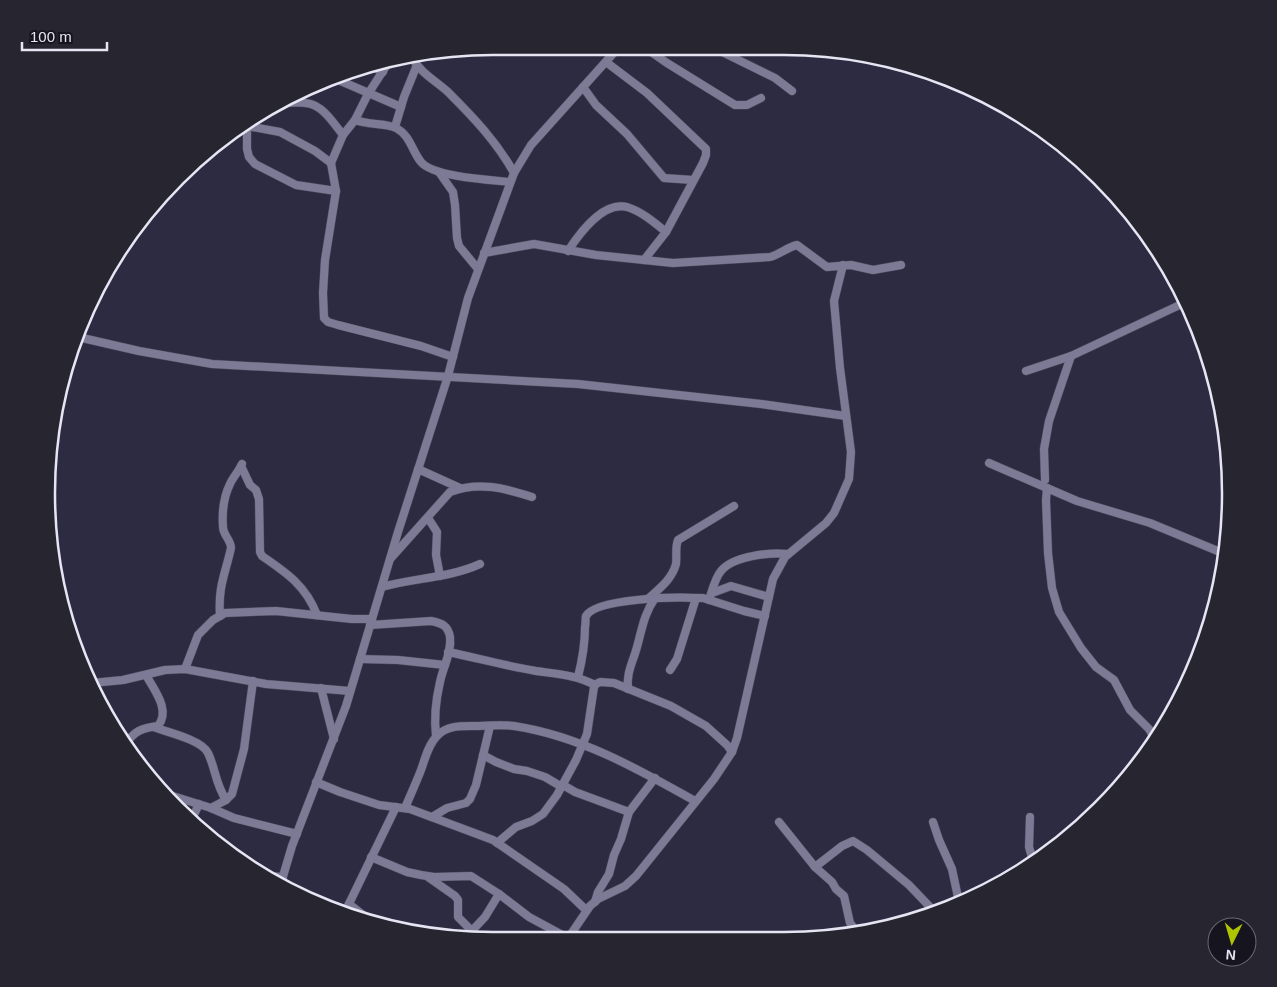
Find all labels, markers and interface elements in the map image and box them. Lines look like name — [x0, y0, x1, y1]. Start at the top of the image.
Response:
scale bar — [22, 20, 108, 52]
text: 100 m — [30, 28, 72, 45]
north arrow — [1207, 917, 1257, 967]
text: N — [1225, 947, 1237, 963]

